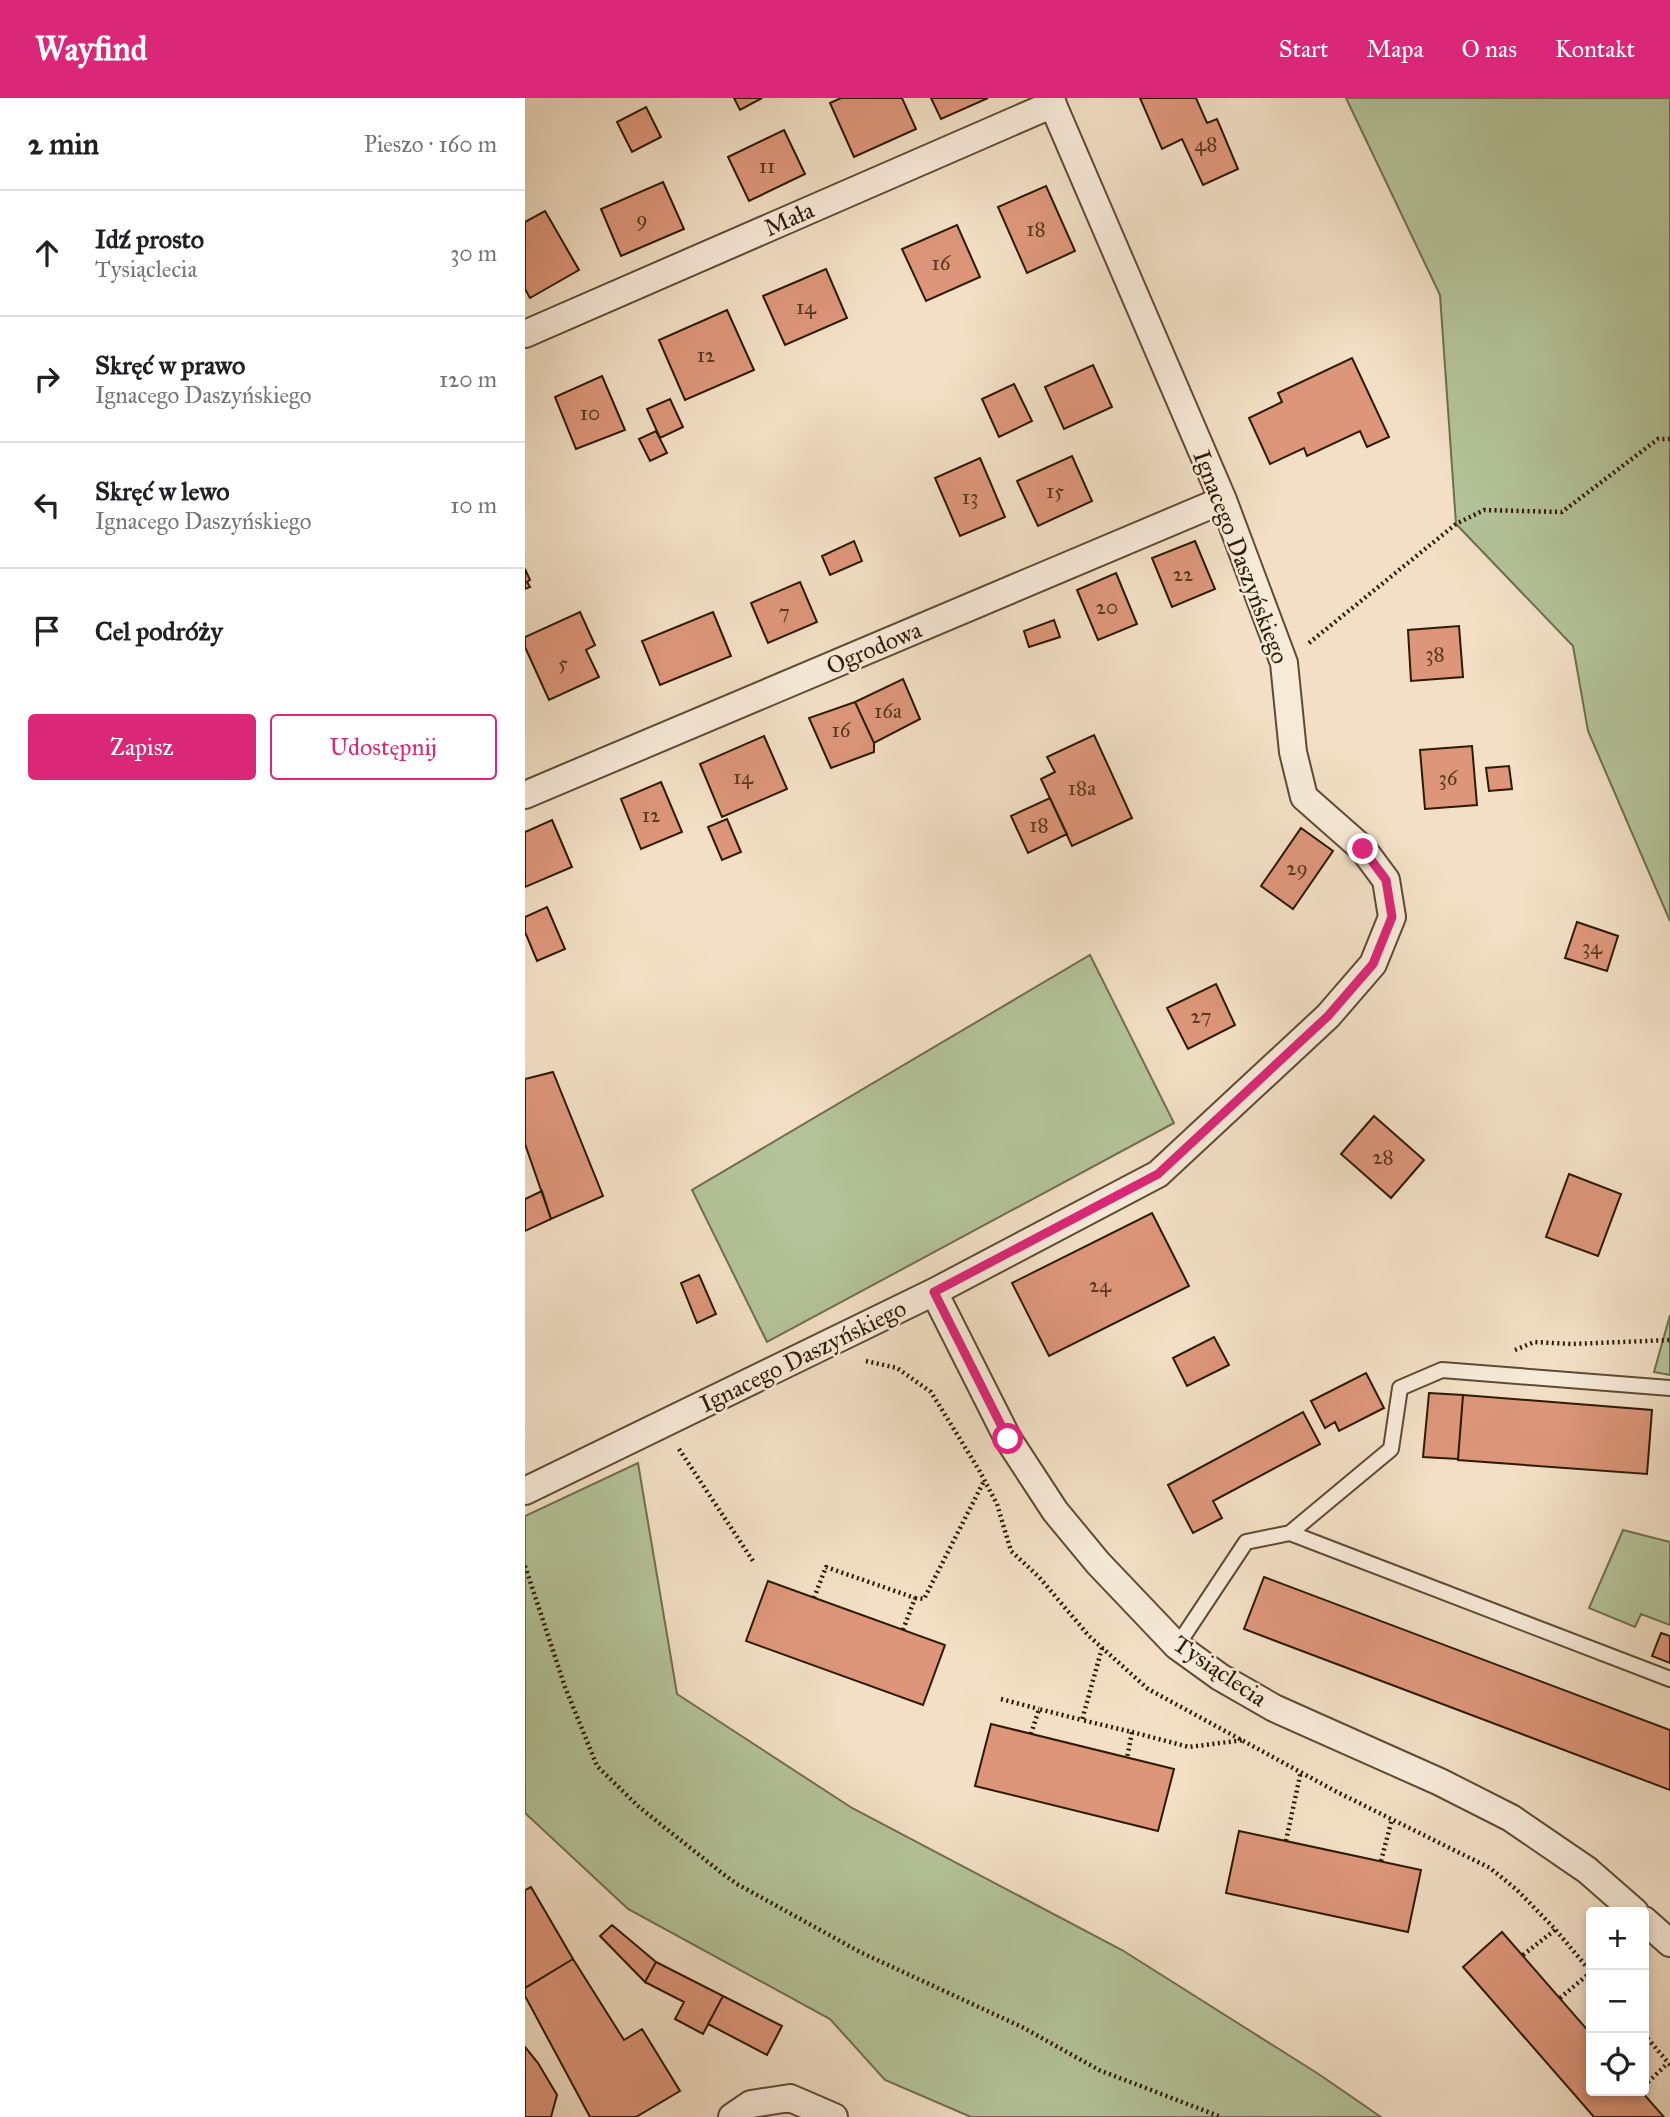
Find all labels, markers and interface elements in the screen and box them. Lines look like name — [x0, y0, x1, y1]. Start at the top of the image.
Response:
text: Wayfind — [35, 29, 147, 69]
text: Start — [1279, 34, 1329, 64]
text: Mapa — [1367, 34, 1424, 64]
text: O nas — [1462, 34, 1517, 64]
text: Kontakt — [1555, 34, 1635, 64]
text: 2 min — [28, 126, 99, 162]
text: Pieszo · 160 m — [364, 130, 497, 158]
house number: 48 — [1195, 131, 1217, 157]
house number: 11 — [759, 153, 775, 179]
street label: Mała — [759, 194, 819, 243]
house number: 9 — [636, 206, 648, 232]
house number: 18 — [1026, 216, 1046, 242]
text: Idź prosto — [95, 223, 204, 255]
icon: ahead — [28, 234, 66, 272]
text: 30 m — [450, 239, 497, 267]
house number: 16 — [931, 250, 952, 276]
text: Tysiąclecia — [95, 255, 197, 283]
house number: 14 — [796, 294, 817, 320]
house number: 12 — [697, 342, 716, 368]
text: Skręć w prawo — [95, 349, 245, 381]
icon: right — [28, 360, 66, 398]
text: 120 m — [439, 365, 497, 393]
text: Ignacego Daszyńskiego — [95, 381, 312, 409]
house number: 10 — [580, 400, 600, 426]
street label: Ignacego Daszyńskiego — [1187, 446, 1295, 668]
text: Skręć w lewo — [95, 475, 230, 507]
house number: 15 — [1046, 478, 1064, 504]
house number: 13 — [962, 484, 978, 510]
icon: left — [28, 486, 66, 524]
text: 10 m — [450, 491, 497, 519]
text: Ignacego Daszyńskiego — [95, 507, 312, 535]
house number: 22 — [1173, 561, 1194, 587]
house number: 20 — [1096, 594, 1118, 620]
house number: 7 — [778, 599, 790, 625]
icon: arrive — [28, 612, 66, 650]
street label: Ogrodowa — [822, 614, 927, 681]
text: Cel podróży — [95, 615, 223, 647]
house number: 38 — [1425, 641, 1445, 667]
house number: 5 — [558, 650, 568, 676]
house number: 16a — [874, 698, 902, 724]
button: Zapisz — [28, 714, 256, 780]
button: Udostępnij — [270, 714, 497, 780]
house number: 16 — [831, 717, 852, 743]
house number: 14 — [733, 764, 754, 790]
house number: 36 — [1438, 765, 1459, 791]
house number: 18a — [1068, 775, 1096, 801]
house number: 12 — [642, 802, 661, 828]
house number: 18 — [1029, 812, 1049, 838]
route end — [1347, 833, 1378, 864]
house number: 29 — [1286, 855, 1308, 881]
house number: 34 — [1582, 934, 1603, 960]
house number: 27 — [1191, 1003, 1212, 1029]
house number: 28 — [1372, 1144, 1394, 1170]
house number: 24 — [1089, 1272, 1112, 1298]
street label: Ignacego Daszyńskiego — [695, 1293, 911, 1419]
route start — [992, 1423, 1023, 1454]
street label: Tysiąclecia — [1167, 1629, 1273, 1714]
map controls — [1586, 1907, 1649, 2096]
button: + — [1586, 1907, 1649, 1970]
button: − — [1586, 1970, 1649, 2033]
button: locate — [1586, 2033, 1649, 2096]

